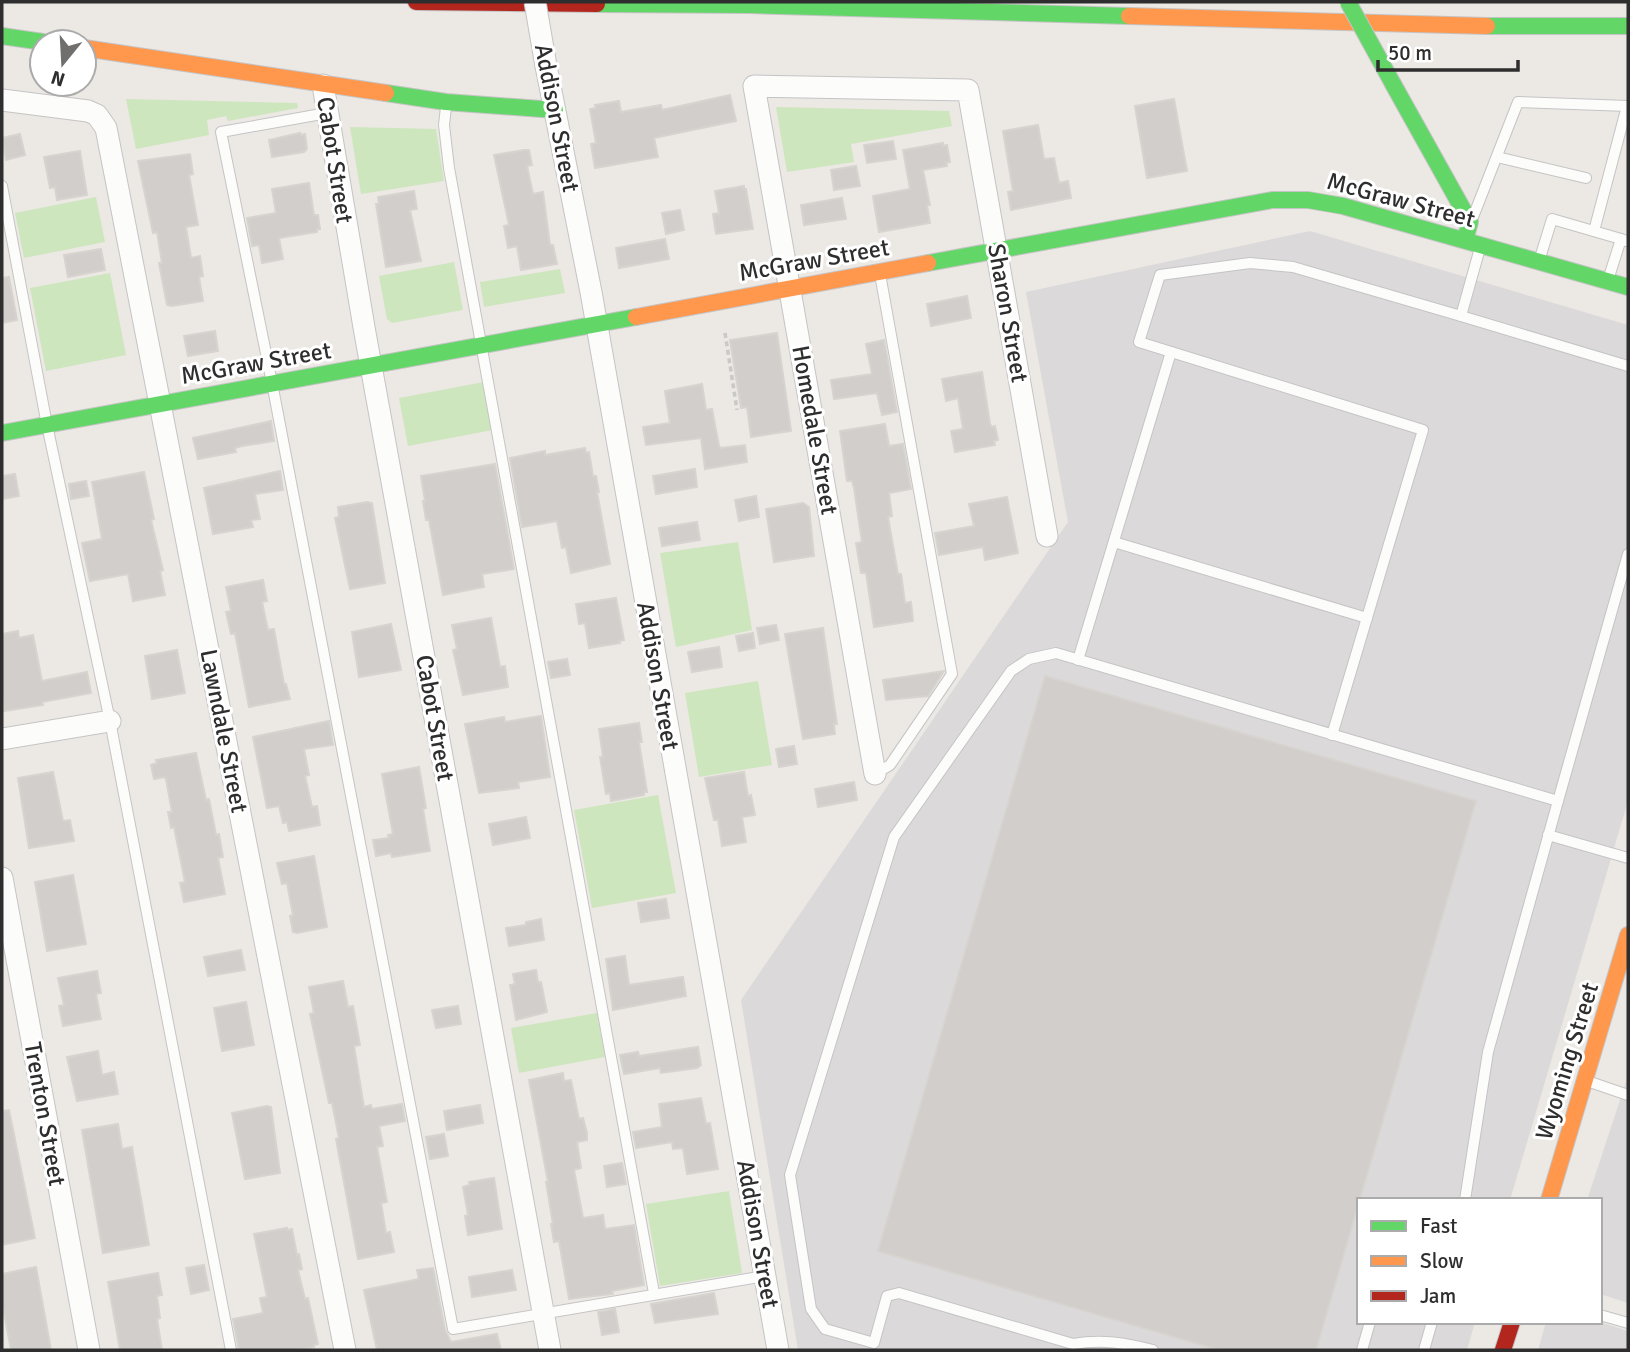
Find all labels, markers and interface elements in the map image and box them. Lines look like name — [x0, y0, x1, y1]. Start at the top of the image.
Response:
north arrow — [28, 28, 98, 98]
scale bar — [1378, 28, 1518, 72]
text: 50 m — [1388, 40, 1432, 66]
street label: Addison Street — [528, 41, 586, 195]
text: N — [48, 65, 68, 92]
street label: Cabot Street — [310, 95, 360, 225]
street label: McGraw Street — [1324, 166, 1478, 234]
street label: McGraw Street — [737, 232, 891, 288]
street label: Sharon Street — [981, 241, 1035, 385]
street label: McGraw Street — [179, 335, 333, 391]
street label: Homedale Street — [785, 343, 845, 517]
street label: Addison Street — [630, 599, 686, 753]
street label: Lawndale Street — [193, 647, 255, 815]
street label: Cabot Street — [409, 653, 461, 783]
street label: Wyoming Street — [1529, 979, 1605, 1143]
street label: Trenton Street — [18, 1040, 72, 1188]
street label: Addison Street — [730, 1157, 786, 1311]
legend — [1357, 1198, 1602, 1324]
text: Fast — [1420, 1213, 1457, 1239]
text: Slow — [1420, 1248, 1464, 1274]
text: Jam — [1420, 1283, 1456, 1309]

